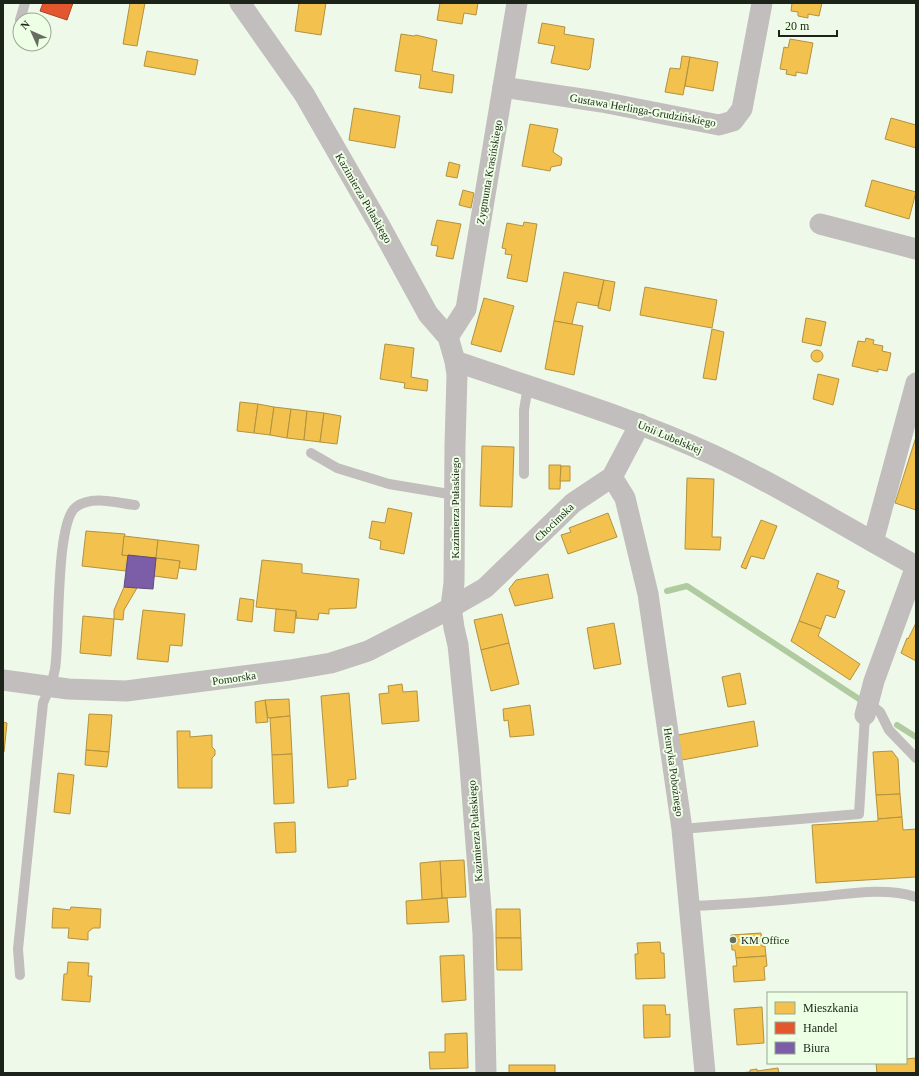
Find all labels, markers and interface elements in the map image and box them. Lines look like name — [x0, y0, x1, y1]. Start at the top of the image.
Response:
north arrow — [12, 12, 52, 52]
scale bar — [779, 12, 837, 38]
text: N — [18, 18, 32, 32]
text: 20 m — [785, 19, 810, 33]
street label: Gustawa Herlinga-Grudzińskiego — [569, 91, 717, 129]
street label: Zygmunta Krasińskiego — [474, 118, 504, 225]
street label: Kazimierza Pułaskiego — [333, 151, 395, 245]
street label: Unii Lubelskiej — [636, 418, 704, 456]
street label: Kazimierza Pułaskiego — [449, 457, 461, 559]
street label: Chocimska — [532, 500, 576, 544]
street label: Pomorska — [211, 669, 257, 687]
street label: Henryka Pobożnego — [662, 727, 686, 818]
street label: Kazimierza Pułaskiego — [465, 779, 485, 882]
place label: KM Office — [741, 934, 789, 946]
marker: KM Office — [728, 935, 738, 945]
legend — [767, 992, 907, 1064]
text: Mieszkania — [803, 1001, 859, 1015]
text: Handel — [803, 1021, 838, 1035]
text: Biura — [803, 1041, 830, 1055]

